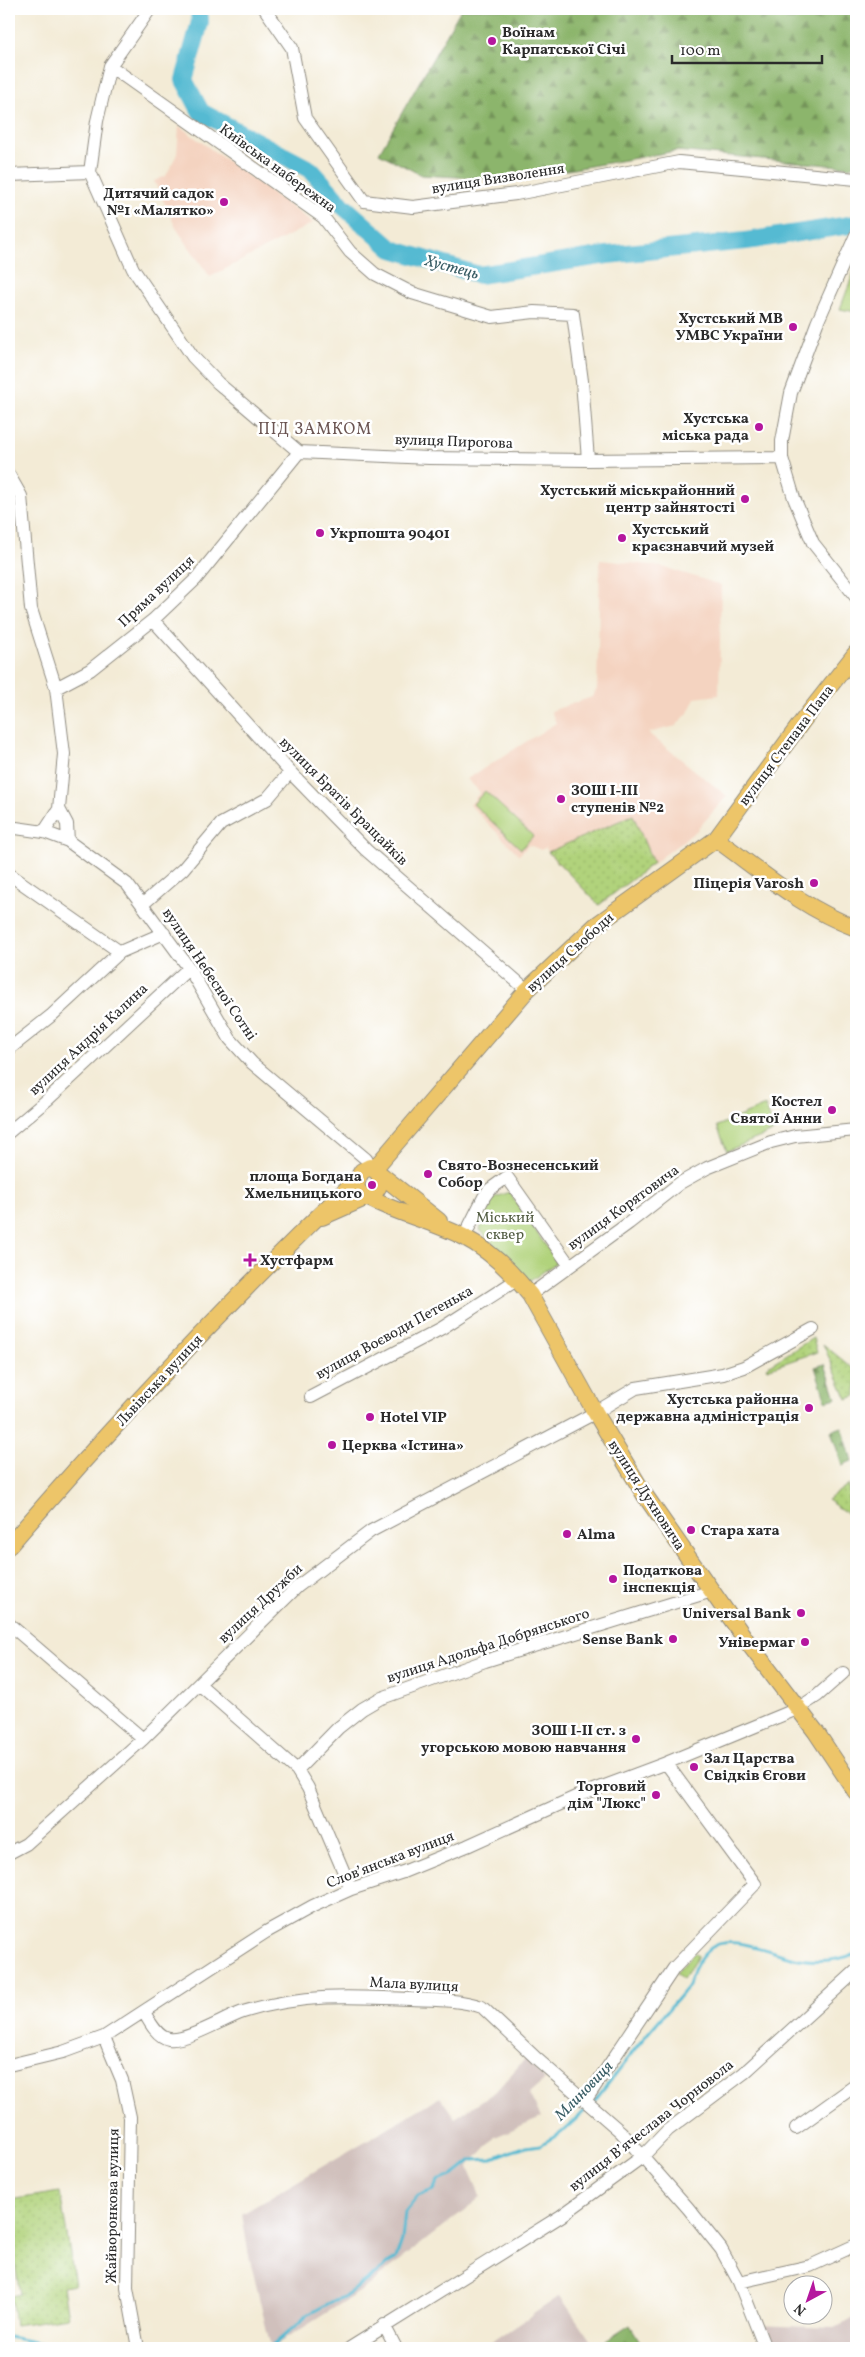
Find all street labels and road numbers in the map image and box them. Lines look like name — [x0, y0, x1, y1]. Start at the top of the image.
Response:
street label: Київська набережна — [214, 120, 340, 219]
street label: вулиця Визволення — [430, 159, 566, 200]
street label: вулиця Пирогова — [394, 430, 513, 455]
street label: Пряма вулиця — [114, 551, 200, 633]
street label: вулиця Степана Папа — [735, 681, 840, 811]
street label: вулиця Братів Бращайків — [274, 733, 412, 871]
street label: вулиця Небесної Сотні — [157, 904, 261, 1045]
street label: вулиця Свободи — [523, 908, 619, 998]
street label: вулиця Андрія Калина — [25, 979, 153, 1101]
street label: вулиця Корятовича — [564, 1160, 684, 1256]
street label: вулиця Воєводи Петенька — [312, 1281, 477, 1385]
street label: Львівська вулиця — [112, 1330, 208, 1432]
street label: вулиця Духновича — [602, 1436, 689, 1555]
street label: вулиця Дружби — [214, 1559, 308, 1649]
street label: вулиця Адольфа Добрянського — [384, 1604, 592, 1689]
street label: Словʼянська вулиця — [324, 1826, 458, 1894]
street label: Мала вулиця — [369, 1973, 459, 1998]
street label: вулиця Вʼячеслава Чорновола — [565, 2055, 739, 2197]
street label: Жайворонкова вулиця — [102, 2128, 125, 2284]

